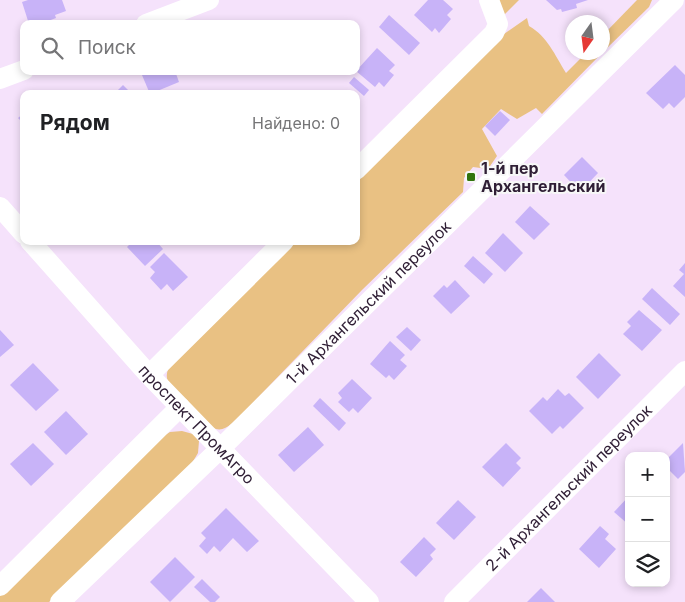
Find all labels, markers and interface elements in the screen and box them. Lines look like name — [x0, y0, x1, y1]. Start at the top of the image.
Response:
north arrow — [565, 15, 610, 60]
search box — [20, 20, 360, 75]
icon: search — [38, 34, 66, 62]
text: Поиск — [78, 36, 136, 59]
text: Рядом — [40, 110, 110, 135]
text: Найдено: 0 — [252, 113, 340, 133]
place label: 1-й пер Архангельский — [481, 158, 605, 196]
marker: 1-й пер Архангельский — [465, 171, 477, 183]
street label: 1-й Архангельский переулок — [282, 216, 455, 388]
street label: проспект ПромАгро — [135, 361, 259, 488]
street label: 2-й Архангельский переулок — [481, 400, 656, 575]
map controls — [625, 452, 670, 587]
button: + — [625, 452, 670, 497]
button: − — [625, 497, 670, 542]
button: layers — [625, 542, 670, 587]

